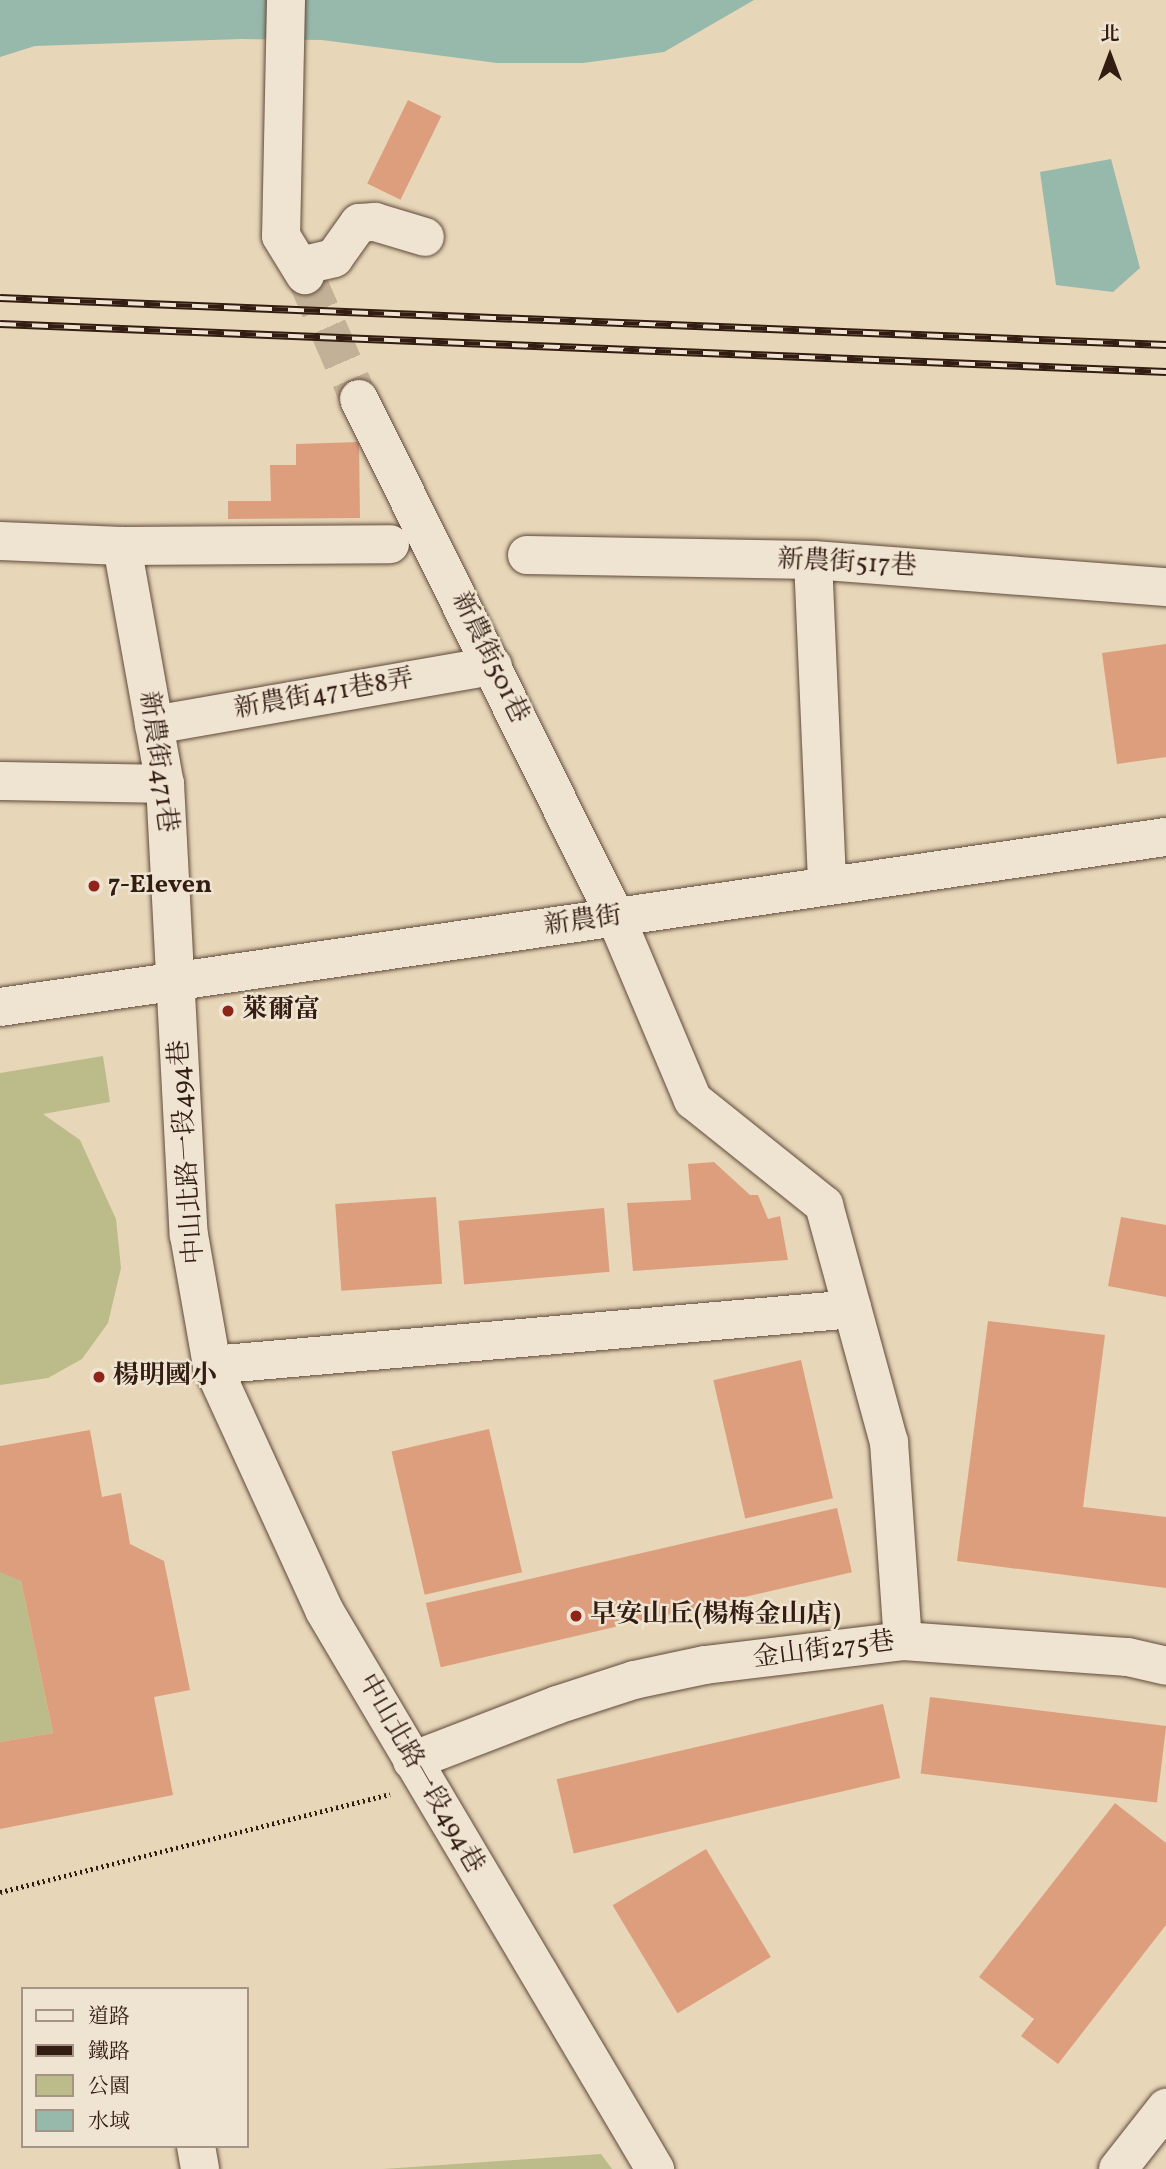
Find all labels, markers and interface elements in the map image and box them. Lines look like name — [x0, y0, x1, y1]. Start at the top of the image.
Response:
north arrow — [1075, 21, 1145, 91]
text: 北 — [1100, 22, 1120, 48]
street label: 新農街517巷 — [777, 545, 917, 583]
street label: 新農街501巷 — [444, 587, 534, 729]
street label: 新農街471巷8弄 — [232, 664, 416, 726]
street label: 新農街471巷 — [132, 689, 182, 835]
place label: 7-Eleven — [108, 870, 212, 902]
marker: 7-Eleven — [86, 878, 102, 894]
street label: 新農街 — [542, 901, 624, 943]
place label: 萊爾富 — [242, 995, 320, 1027]
marker: 萊爾富 — [220, 1003, 236, 1019]
street label: 中山北路一段494巷 — [165, 1039, 211, 1265]
place label: 楊明國小 — [113, 1361, 217, 1393]
marker: 楊明國小 — [91, 1369, 107, 1385]
place label: 早安山丘(楊梅金山店) — [590, 1600, 841, 1632]
marker: 早安山丘(楊梅金山店) — [568, 1608, 584, 1624]
street label: 金山街275巷 — [751, 1627, 897, 1675]
street label: 中山北路一段494巷 — [350, 1669, 490, 1879]
legend — [21, 1987, 248, 2148]
text: 道路 — [88, 2003, 130, 2032]
text: 鐵路 — [88, 2038, 130, 2067]
text: 公園 — [88, 2073, 130, 2102]
text: 水域 — [88, 2108, 130, 2137]

